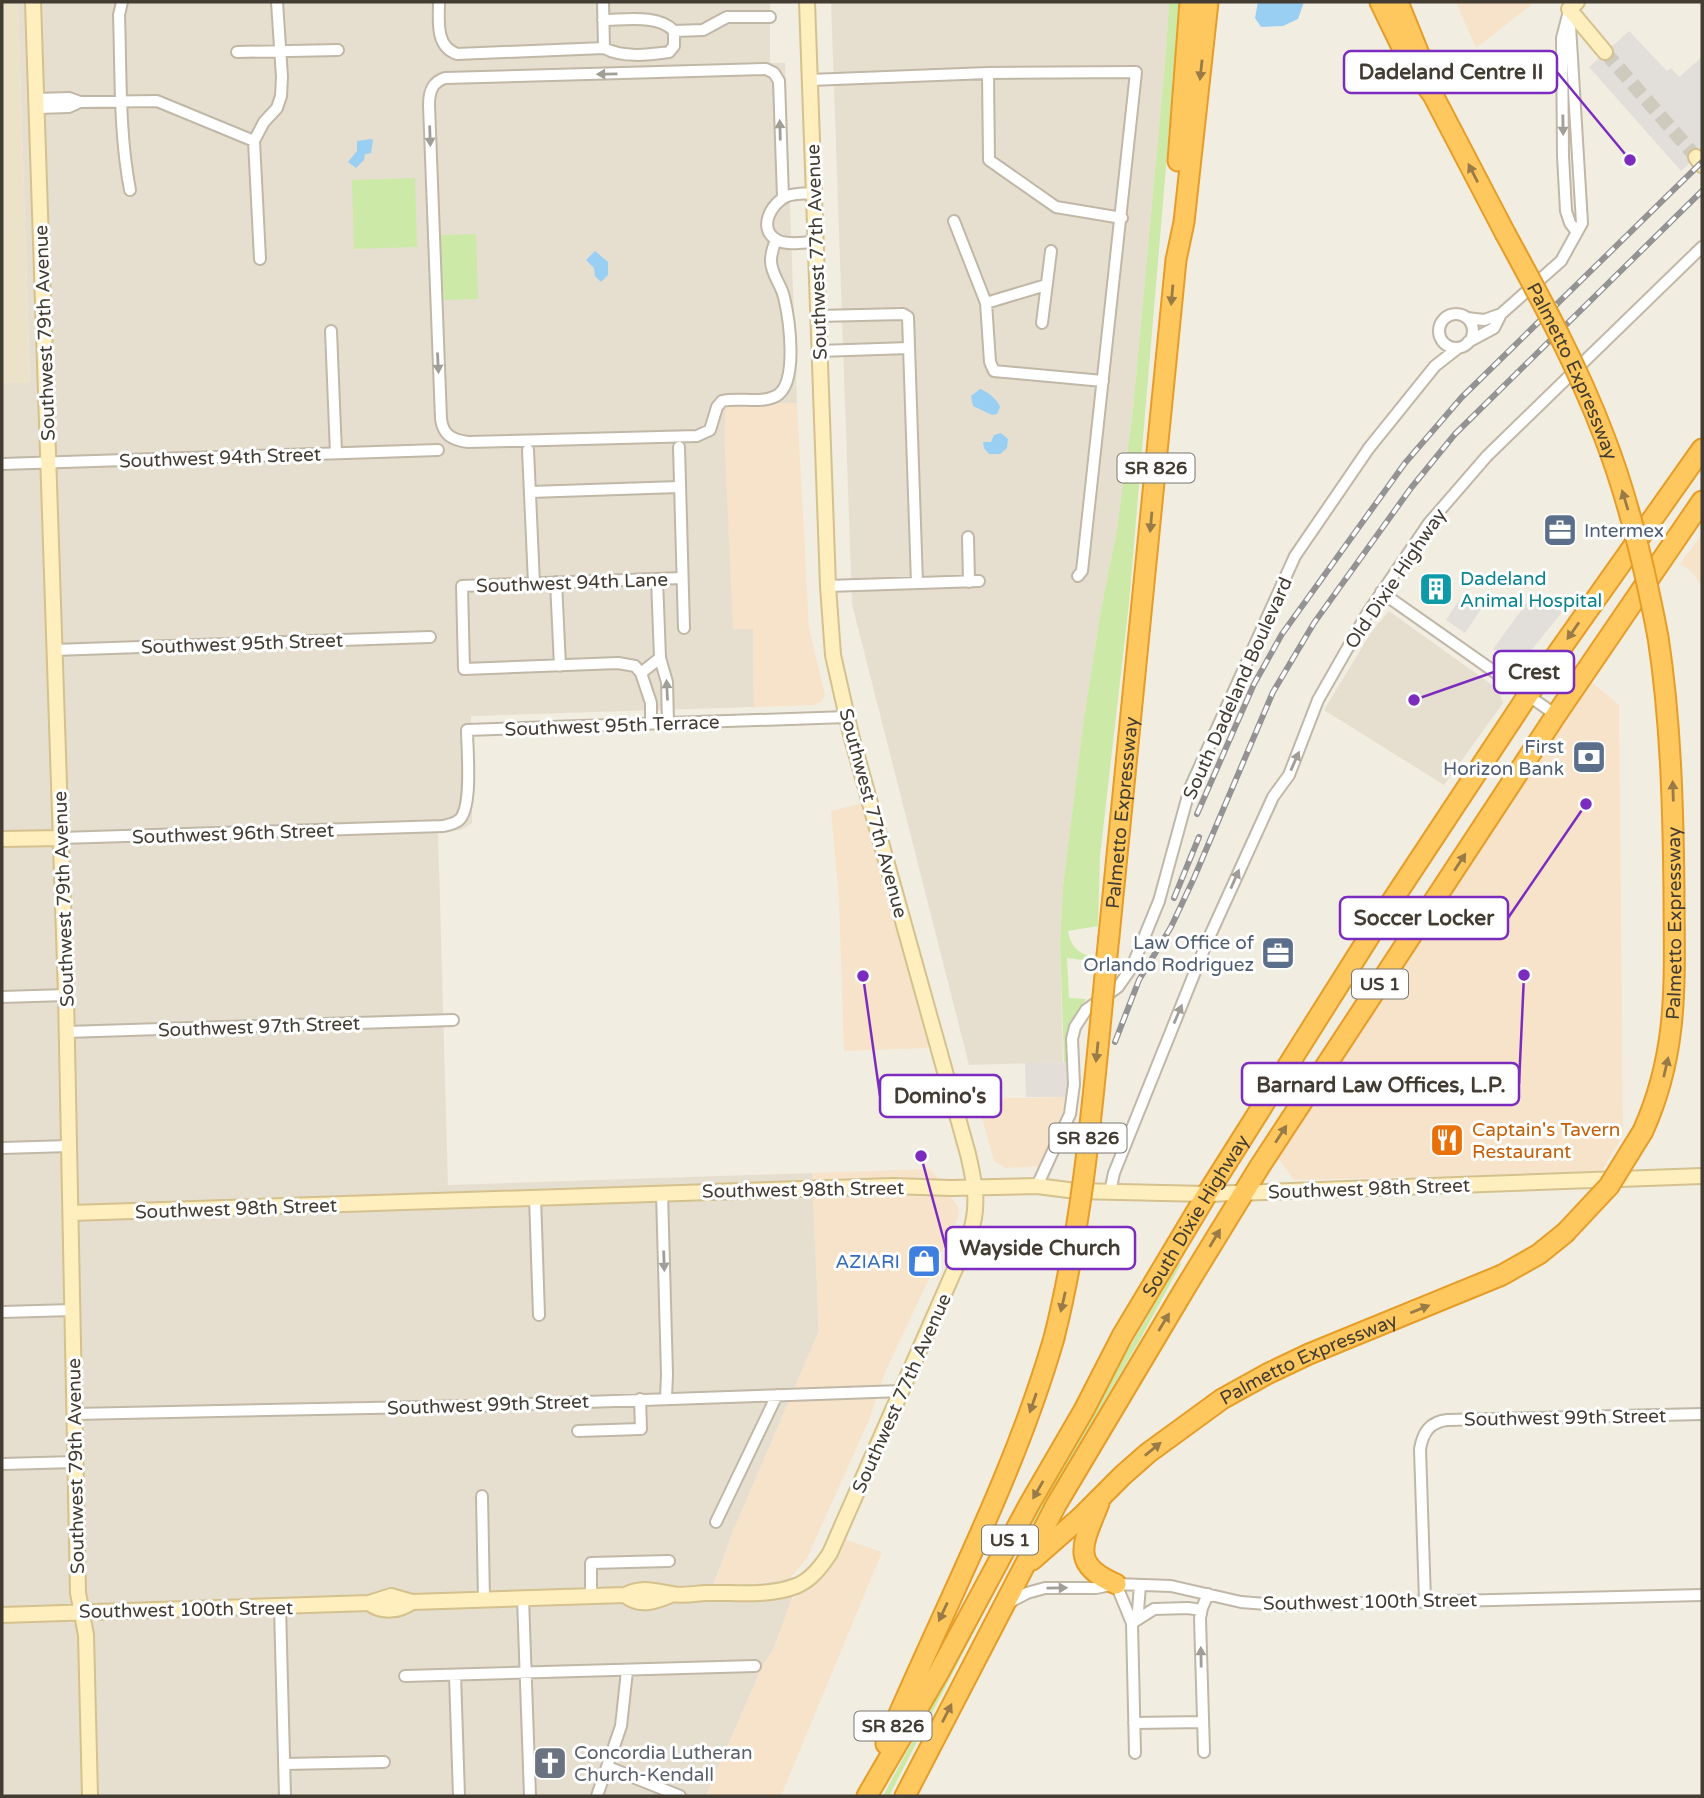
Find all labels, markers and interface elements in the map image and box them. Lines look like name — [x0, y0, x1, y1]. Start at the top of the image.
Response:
callout: Dadeland Centre II — [1344, 51, 1557, 93]
one-way arrow — [1195, 59, 1206, 81]
text: Dadeland Centre II — [1359, 60, 1543, 85]
one-way arrow — [595, 68, 617, 79]
one-way arrow — [1558, 114, 1569, 136]
one-way arrow — [775, 119, 786, 141]
one-way arrow — [424, 125, 435, 147]
street label: Southwest 77th Avenue — [802, 144, 832, 360]
one-way arrow — [1468, 163, 1479, 183]
street label: Southwest 79th Avenue — [30, 225, 60, 441]
street label: Palmetto Expressway — [1522, 279, 1622, 463]
one-way arrow — [1167, 284, 1178, 306]
one-way arrow — [433, 352, 444, 374]
street label: Southwest 94th Street — [119, 443, 322, 473]
road number: SR 826 — [1118, 454, 1194, 482]
one-way arrow — [1619, 489, 1630, 510]
street label: Old Dixie Highway — [1341, 504, 1451, 653]
one-way arrow — [1145, 511, 1156, 533]
office icon: Intermex — [1541, 511, 1579, 549]
place label: Intermex — [1584, 520, 1664, 542]
place label: Dadeland Animal Hospital — [1460, 568, 1602, 612]
street label: Southwest 94th Lane — [476, 569, 668, 597]
building icon: Dadeland Animal Hospital — [1417, 570, 1455, 608]
street label: South Dadeland Boulevard — [1179, 574, 1297, 803]
one-way arrow — [1566, 622, 1580, 640]
street label: Southwest 95th Street — [141, 629, 344, 659]
callout: Crest — [1494, 651, 1574, 693]
text: Crest — [1508, 660, 1560, 685]
one-way arrow — [661, 679, 672, 701]
street label: Southwest 77th Avenue — [834, 706, 912, 920]
street label: Southwest 95th Terrace — [504, 711, 720, 741]
street label: Palmetto Expressway — [1102, 716, 1143, 910]
place label: First Horizon Bank — [1443, 736, 1564, 780]
bank icon: First Horizon Bank — [1570, 738, 1608, 776]
one-way arrow — [1290, 751, 1301, 772]
one-way arrow — [1667, 779, 1678, 801]
street label: Southwest 79th Avenue — [49, 791, 79, 1007]
street label: Southwest 96th Street — [132, 819, 335, 849]
street label: Palmetto Expressway — [1662, 827, 1686, 1021]
one-way arrow — [1453, 853, 1466, 872]
one-way arrow — [1230, 869, 1241, 890]
callout: Soccer Locker — [1340, 897, 1508, 939]
text: Soccer Locker — [1354, 906, 1495, 931]
place label: Law Office of Orlando Rodriguez — [1083, 932, 1255, 976]
office icon: Law Office of Orlando Rodriguez — [1259, 934, 1297, 972]
road number: US 1 — [1352, 970, 1408, 999]
one-way arrow — [1172, 1004, 1184, 1024]
street label: Southwest 97th Street — [158, 1012, 361, 1042]
one-way arrow — [1091, 1041, 1102, 1063]
one-way arrow — [1660, 1055, 1671, 1077]
callout: Barnard Law Offices, L.P. — [1242, 1063, 1519, 1105]
text: Barnard Law Offices, L.P. — [1256, 1073, 1506, 1098]
callout: Domino's — [880, 1075, 1001, 1117]
text: Domino's — [894, 1084, 986, 1109]
place label: Captain's Tavern Restaurant — [1472, 1119, 1620, 1163]
restaurant icon: Captain's Tavern Restaurant — [1428, 1121, 1466, 1159]
road number: SR 826 — [1050, 1124, 1126, 1153]
one-way arrow — [1274, 1125, 1287, 1144]
street label: South Dixie Highway — [1138, 1131, 1254, 1301]
street label: Southwest 98th Street — [1268, 1174, 1471, 1204]
street label: Southwest 98th Street — [702, 1177, 904, 1203]
street label: Southwest 98th Street — [135, 1194, 338, 1224]
callout: Wayside Church — [946, 1227, 1135, 1269]
one-way arrow — [1209, 1229, 1222, 1248]
text: Wayside Church — [960, 1236, 1121, 1261]
shop icon: AZIARI — [905, 1242, 943, 1280]
one-way arrow — [658, 1250, 670, 1272]
place label: AZIARI — [835, 1251, 900, 1273]
street label: Southwest 77th Avenue — [848, 1290, 956, 1497]
one-way arrow — [1057, 1291, 1068, 1313]
one-way arrow — [1409, 1304, 1430, 1315]
street label: Palmetto Expressway — [1216, 1309, 1400, 1410]
one-way arrow — [1158, 1312, 1171, 1331]
street label: Southwest 79th Avenue — [63, 1358, 89, 1574]
street label: Southwest 99th Street — [387, 1390, 590, 1420]
one-way arrow — [1027, 1392, 1038, 1413]
street label: Southwest 99th Street — [1464, 1405, 1666, 1431]
one-way arrow — [1145, 1442, 1162, 1457]
one-way arrow — [1031, 1481, 1044, 1500]
road number: US 1 — [982, 1526, 1038, 1554]
one-way arrow — [1047, 1582, 1069, 1594]
street label: Southwest 100th Street — [1263, 1589, 1477, 1615]
street label: Southwest 100th Street — [79, 1597, 293, 1623]
one-way arrow — [937, 1602, 949, 1622]
one-way arrow — [1195, 1646, 1207, 1668]
one-way arrow — [940, 1703, 952, 1723]
road number: SR 826 — [854, 1712, 931, 1741]
place label: Concordia Lutheran Church-Kendall — [574, 1742, 753, 1786]
church icon: Concordia Lutheran Church-Kendall — [531, 1744, 569, 1782]

